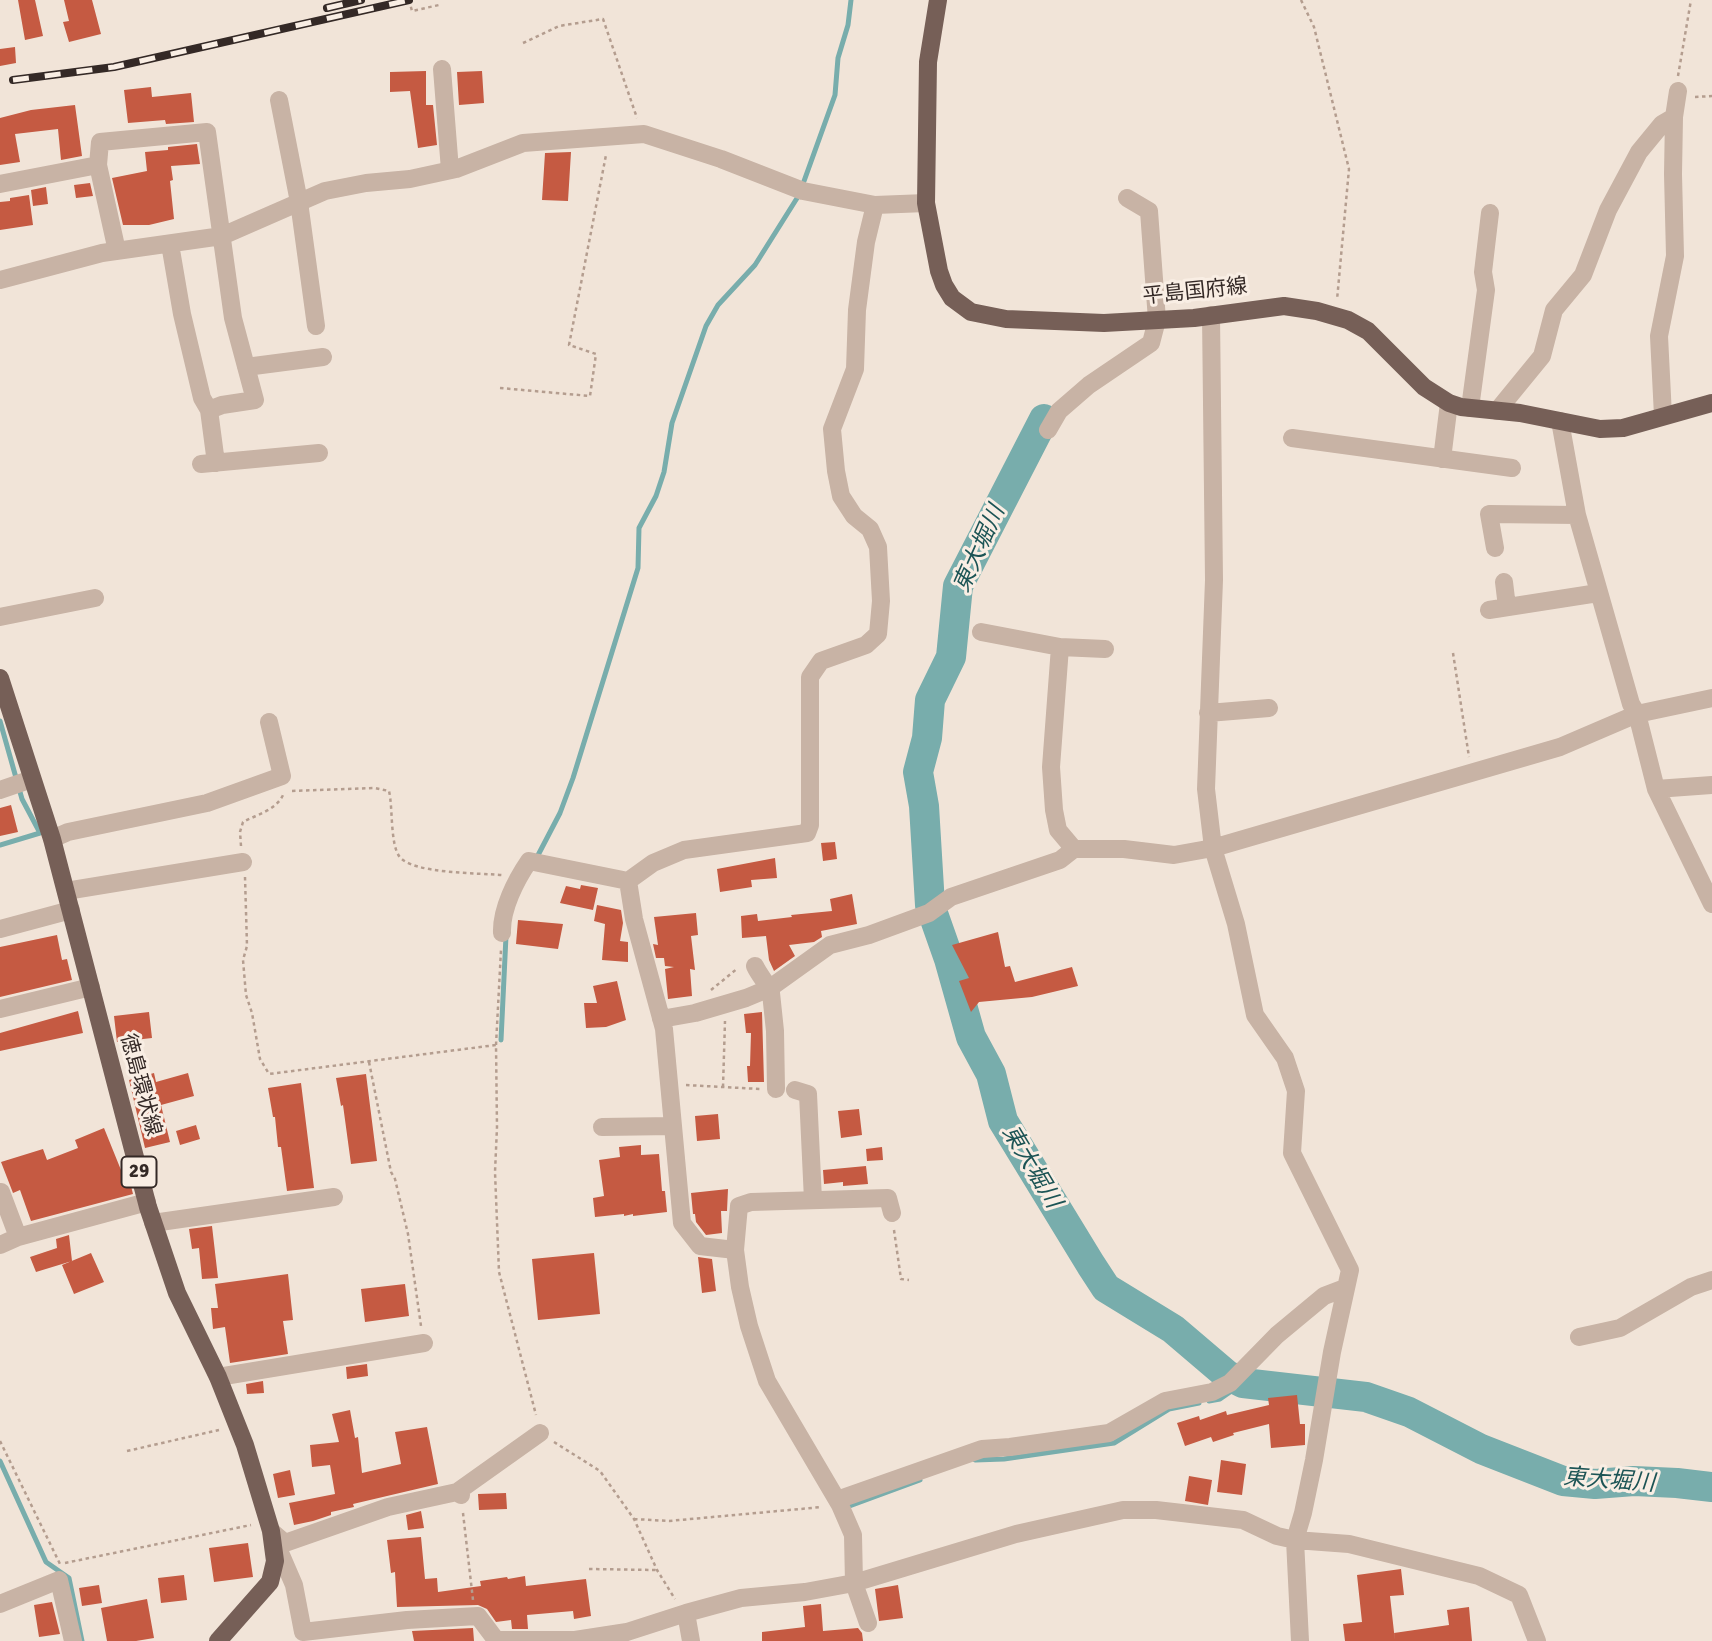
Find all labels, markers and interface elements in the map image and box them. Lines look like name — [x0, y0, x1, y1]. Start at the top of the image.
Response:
street label: 平島国府線 — [1141, 274, 1249, 310]
water label: 東大堀川 — [949, 501, 1011, 597]
street label: 徳島環状線 — [114, 1031, 166, 1139]
water label: 東大堀川 — [995, 1120, 1067, 1214]
road number: 29 — [122, 1156, 156, 1188]
water label: 東大堀川 — [1562, 1464, 1656, 1498]

